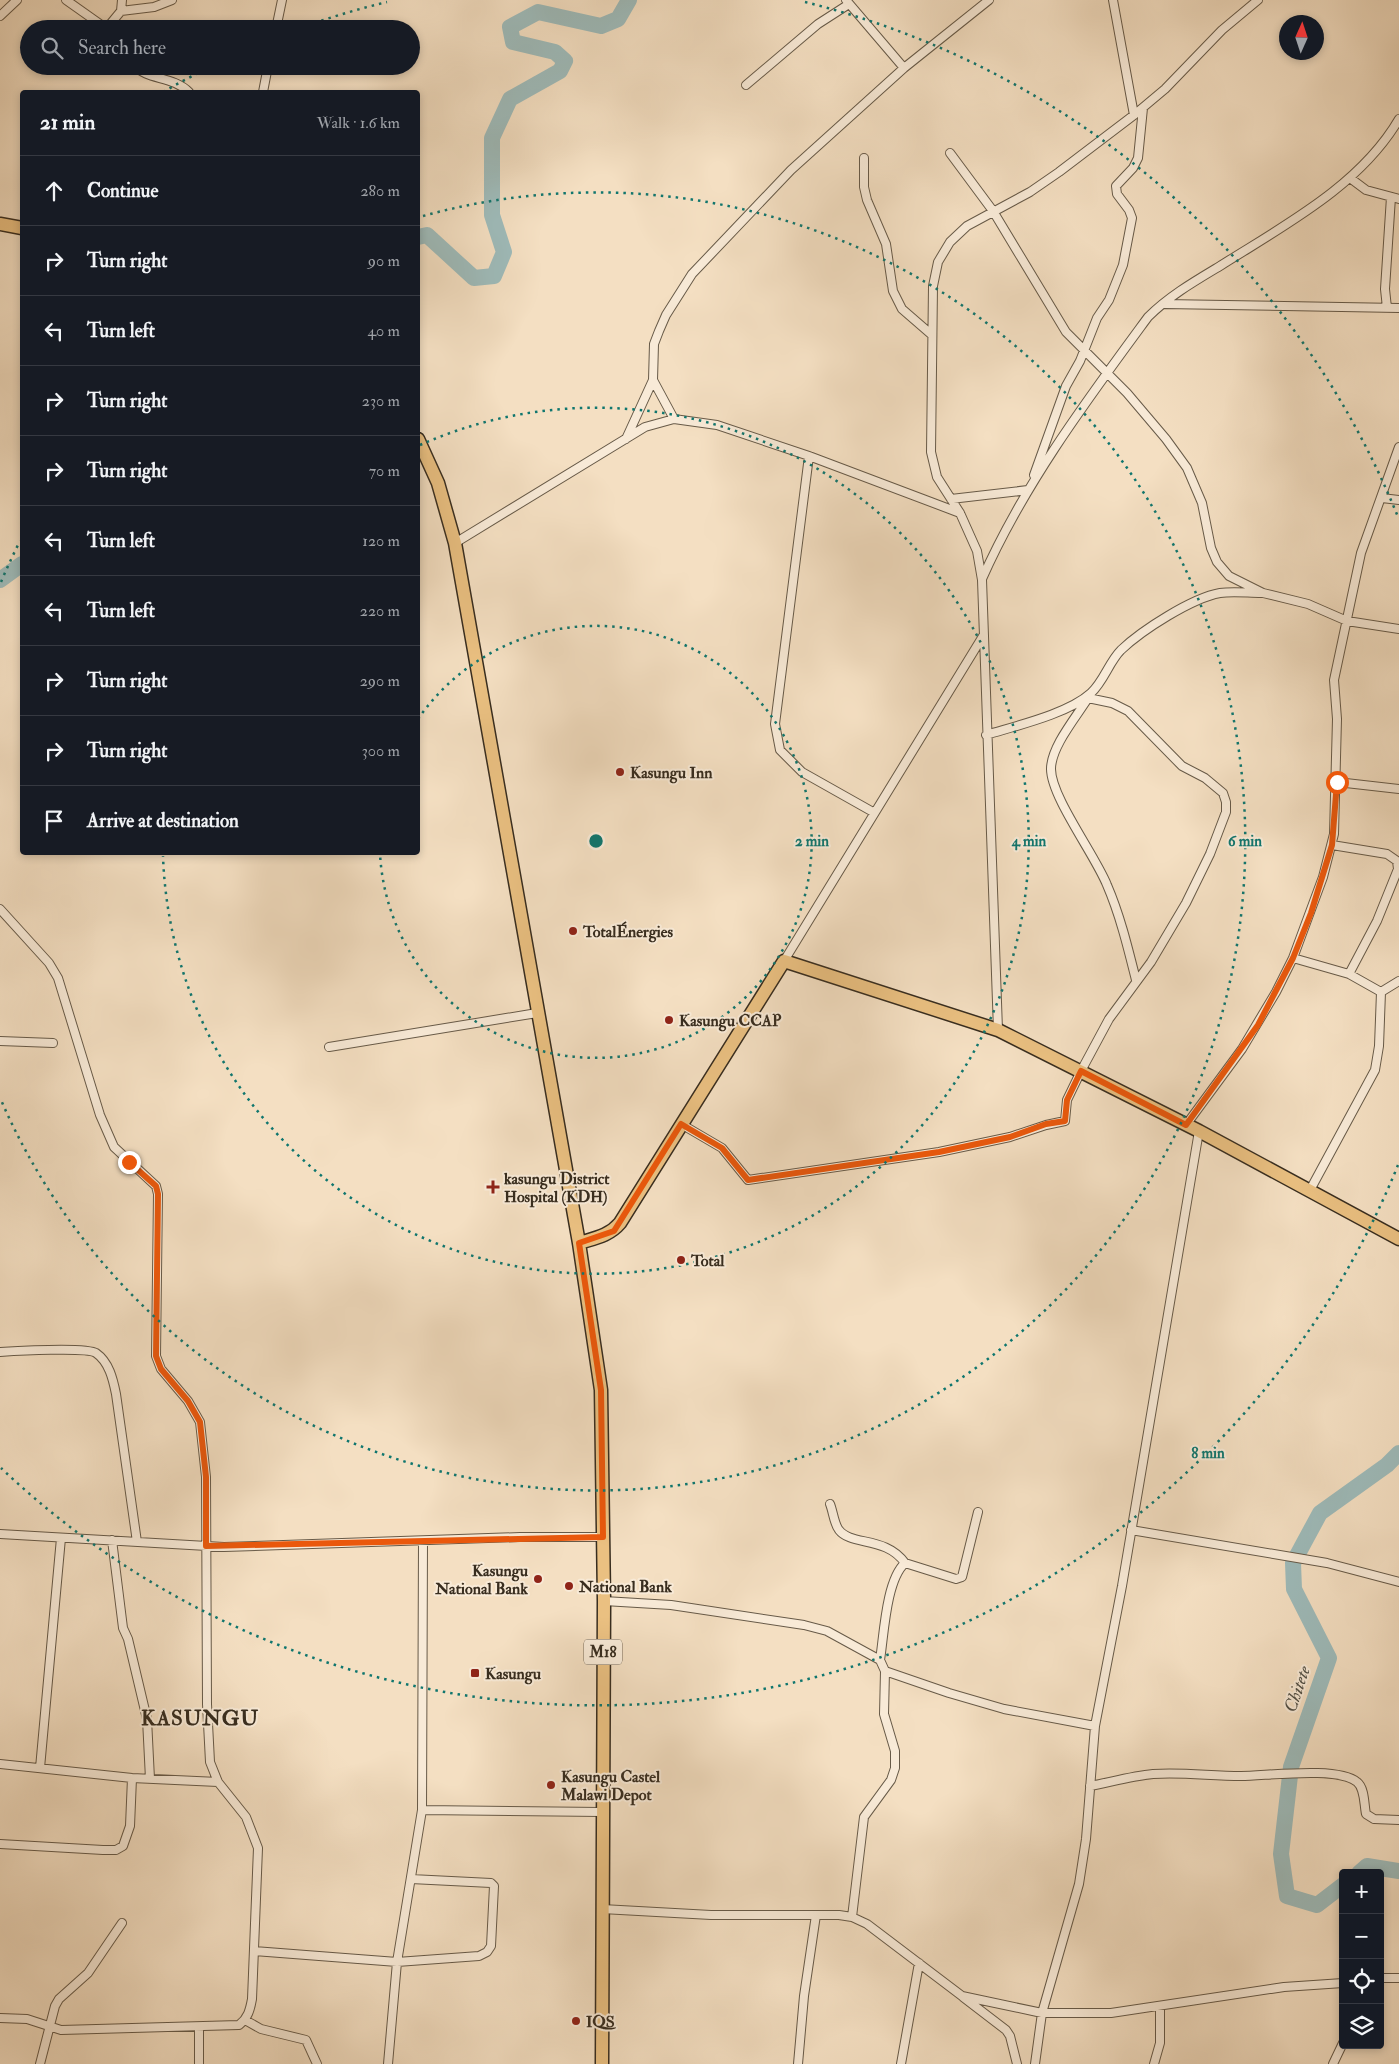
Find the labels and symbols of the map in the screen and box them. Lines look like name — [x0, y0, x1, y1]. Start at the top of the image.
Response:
north arrow — [1279, 15, 1324, 60]
place label: Kasungu Inn — [630, 763, 713, 784]
marker: Kasungu Inn — [614, 766, 626, 778]
route start — [1326, 771, 1349, 794]
centre of rings — [587, 832, 605, 850]
text: 2 min — [795, 832, 829, 851]
text: 4 min — [1011, 832, 1047, 851]
text: 6 min — [1228, 832, 1262, 851]
place label: TotalÉnergies — [582, 921, 673, 943]
marker: TotalÉnergies — [567, 925, 579, 937]
place label: Kasungu CCAP — [679, 1011, 782, 1032]
marker: Kasungu CCAP — [663, 1014, 675, 1026]
route end — [118, 1151, 141, 1174]
place label: kasungu District Hospital (KDH) — [503, 1169, 610, 1208]
marker: kasungu District Hospital (KDH) — [486, 1180, 500, 1194]
place label: Total — [690, 1251, 725, 1271]
marker: Total — [675, 1254, 687, 1266]
text: 8 min — [1191, 1444, 1225, 1463]
place label: Kasungu National Bank — [434, 1561, 529, 1599]
marker: Kasungu National Bank — [532, 1573, 544, 1585]
place label: National Bank — [578, 1577, 672, 1597]
marker: National Bank — [563, 1580, 575, 1592]
road number: M18 — [584, 1640, 622, 1664]
water label: Chitete — [1279, 1662, 1316, 1715]
place label: Kasungu — [485, 1664, 542, 1685]
marker: Kasungu — [469, 1667, 481, 1679]
district label: KASUNGU — [141, 1705, 259, 1732]
place label: Kasungu Castel Malawi Depot — [560, 1767, 661, 1806]
marker: Kasungu Castel Malawi Depot — [545, 1779, 557, 1791]
place label: IQS — [586, 2012, 616, 2032]
marker: IQS — [570, 2015, 582, 2027]

